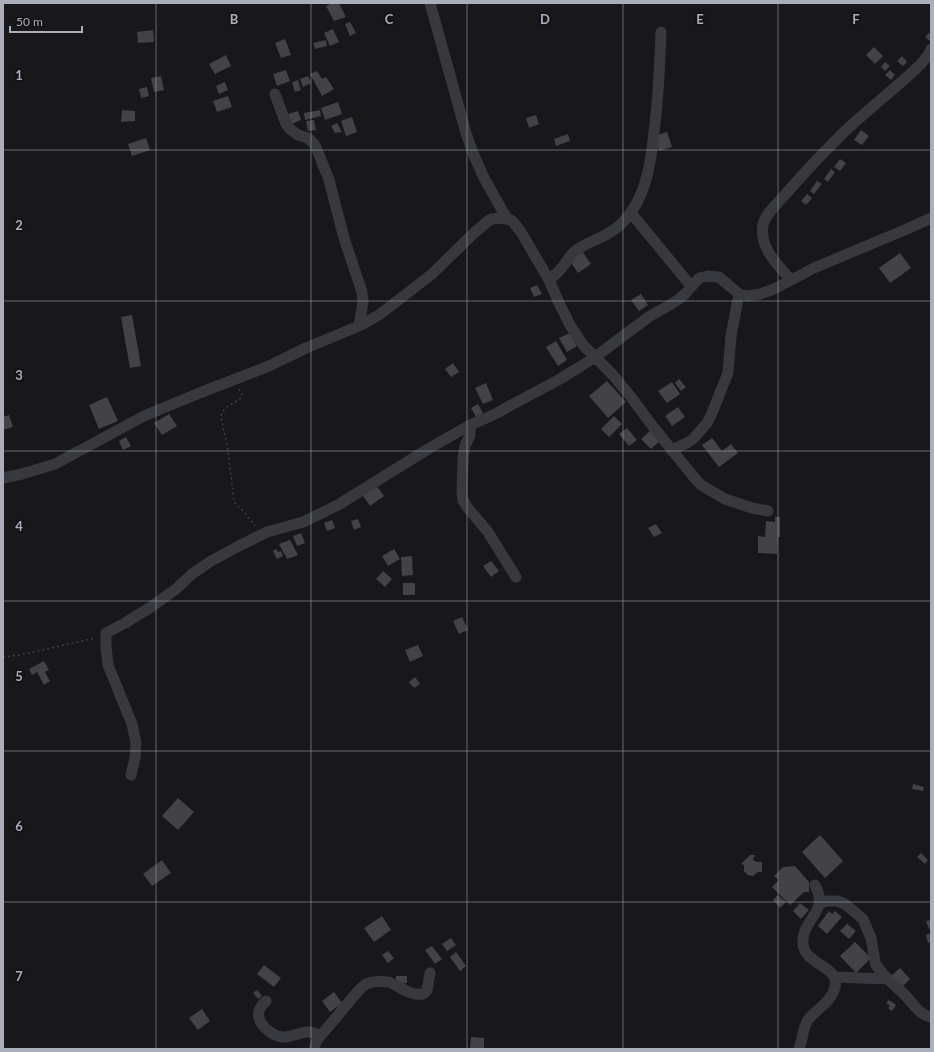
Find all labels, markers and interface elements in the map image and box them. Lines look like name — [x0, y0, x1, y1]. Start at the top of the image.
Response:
scale bar — [10, 8, 82, 34]
text: B — [230, 11, 239, 27]
text: C — [385, 11, 394, 27]
text: D — [540, 11, 550, 27]
text: E — [696, 11, 704, 27]
text: F — [852, 11, 860, 27]
text: 50 m — [16, 14, 43, 29]
text: 1 — [15, 67, 23, 83]
text: 2 — [15, 217, 23, 233]
text: 3 — [15, 367, 23, 383]
text: 4 — [15, 518, 23, 534]
text: 5 — [15, 668, 23, 684]
text: 6 — [15, 818, 23, 834]
text: 7 — [15, 968, 23, 984]

